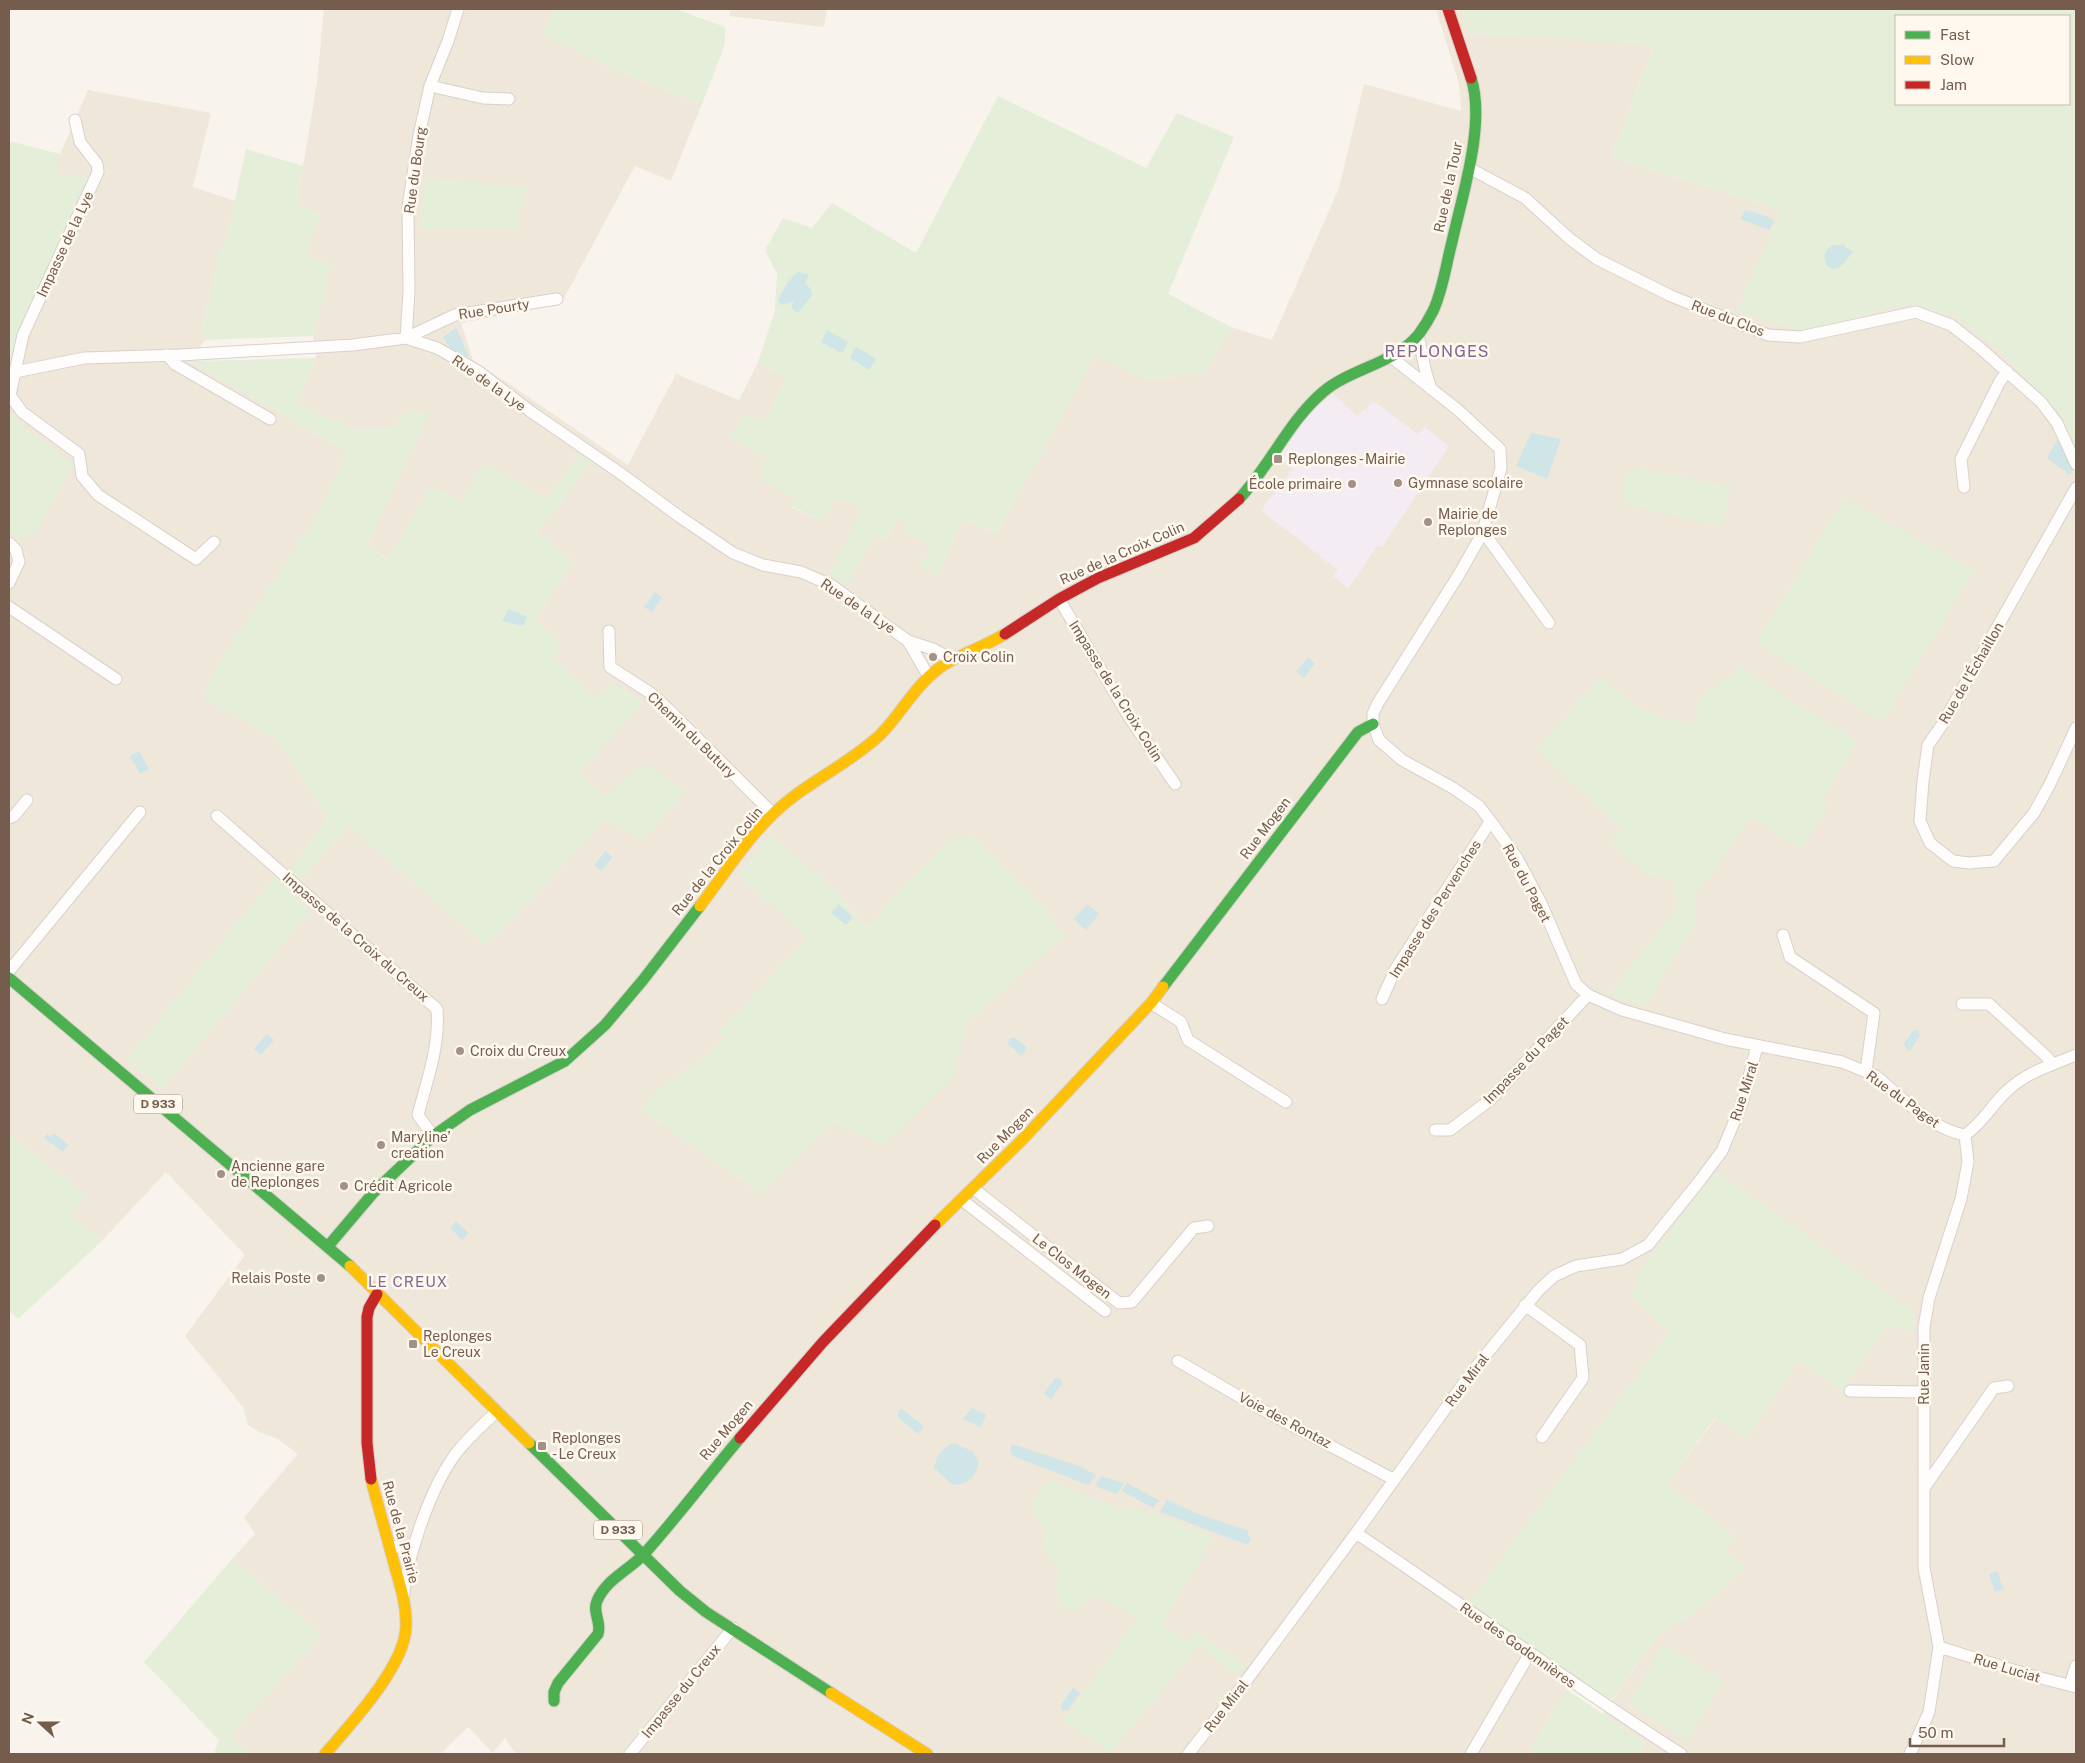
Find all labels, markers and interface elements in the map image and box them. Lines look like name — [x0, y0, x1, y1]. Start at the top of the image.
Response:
legend — [1895, 15, 2070, 105]
text: Fast — [1940, 26, 1970, 43]
text: Slow — [1940, 51, 1975, 68]
text: Jam — [1940, 76, 1967, 93]
street label: Rue du Bourg — [401, 125, 429, 215]
street label: Rue de la Tour — [1431, 140, 1465, 234]
street label: Impasse de la Lye — [33, 188, 97, 299]
street label: Rue Pourty — [457, 295, 531, 323]
street label: Rue du Clos — [1689, 297, 1767, 339]
district label: REPLONGES — [1384, 342, 1490, 361]
street label: Rue de la Lye — [449, 352, 529, 414]
place label: Replonges - Mairie — [1288, 451, 1406, 467]
marker: Replonges - Mairie — [1272, 453, 1284, 465]
place label: École primaire — [1249, 475, 1342, 492]
place label: Gymnase scolaire — [1408, 475, 1523, 491]
marker: Gymnase scolaire — [1392, 477, 1404, 489]
marker: École primaire — [1346, 478, 1358, 490]
place label: Mairie de Replonges — [1438, 506, 1507, 538]
marker: Mairie de Replonges — [1422, 516, 1434, 528]
street label: Rue de la Croix Colin — [1057, 518, 1187, 588]
street label: Rue de la Lye — [818, 575, 898, 637]
street label: Impasse de la Croix Colin — [1066, 618, 1166, 764]
street label: Rue de l'Échaillon — [1935, 619, 2007, 727]
place label: Croix Colin — [943, 649, 1014, 665]
marker: Croix Colin — [927, 651, 939, 663]
street label: Chemin du Butury — [644, 689, 740, 782]
street label: Rue Mogen — [1237, 794, 1293, 862]
street label: Rue de la Croix Colin — [668, 804, 766, 918]
street label: Impasse des Pervenches — [1386, 837, 1484, 981]
street label: Rue du Paget — [1500, 841, 1554, 925]
street label: Impasse de la Croix du Creux — [280, 869, 432, 1005]
street label: Impasse du Paget — [1480, 1013, 1572, 1107]
place label: Croix du Creux — [470, 1043, 566, 1059]
marker: Croix du Creux — [454, 1045, 466, 1057]
street label: Rue Miral — [1727, 1059, 1761, 1123]
street label: Rue du Paget — [1863, 1067, 1943, 1131]
road number: D 933 — [134, 1094, 182, 1114]
street label: Rue Mogen — [974, 1103, 1036, 1167]
place label: Maryline’ creation — [391, 1129, 451, 1161]
marker: Maryline’ creation — [375, 1139, 387, 1151]
place label: Ancienne gare de Replonges — [231, 1158, 325, 1190]
marker: Ancienne gare de Replonges — [215, 1168, 227, 1180]
place label: Crédit Agricole — [354, 1178, 452, 1194]
marker: Crédit Agricole — [338, 1180, 350, 1192]
street label: Le Clos Mogen — [1029, 1230, 1115, 1302]
place label: Relais Poste — [231, 1270, 311, 1286]
marker: Relais Poste — [315, 1272, 327, 1284]
district label: LE CREUX — [368, 1273, 448, 1290]
place label: Replonges Le Creux — [423, 1328, 492, 1360]
marker: Replonges Le Creux — [407, 1338, 419, 1350]
street label: Rue Janin — [1916, 1343, 1932, 1405]
street label: Rue Miral — [1442, 1350, 1492, 1410]
street label: Voie des Rontaz — [1236, 1389, 1334, 1451]
street label: Rue Mogen — [696, 1397, 756, 1463]
place label: Replonges - Le Creux — [552, 1430, 621, 1462]
marker: Replonges - Le Creux — [536, 1440, 548, 1452]
street label: Rue de la Prairie — [380, 1479, 422, 1585]
road number: D 933 — [594, 1520, 642, 1540]
street label: Rue des Godonnières — [1457, 1599, 1579, 1691]
street label: Impasse du Creux — [638, 1641, 724, 1741]
street label: Rue Luciat — [1972, 1650, 2042, 1686]
street label: Rue Miral — [1201, 1677, 1251, 1735]
north arrow — [15, 1698, 65, 1748]
text: N — [18, 1710, 37, 1726]
scale bar — [1910, 1716, 2004, 1748]
text: 50 m — [1918, 1724, 1953, 1741]

